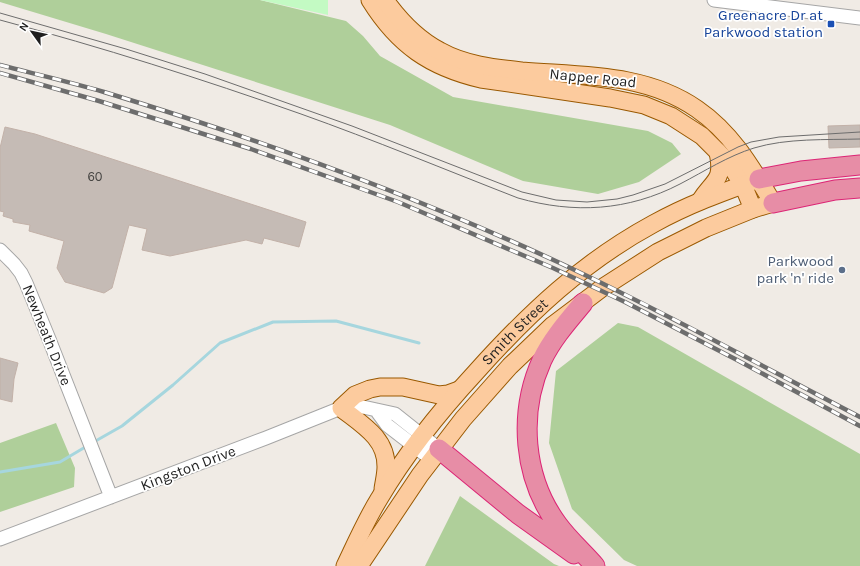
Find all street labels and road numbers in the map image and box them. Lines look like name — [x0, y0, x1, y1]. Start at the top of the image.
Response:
street label: Napper Road — [549, 64, 637, 92]
street label: Newheath Drive — [19, 282, 75, 388]
street label: Smith Street — [478, 294, 552, 369]
street label: Kingston Drive — [138, 442, 238, 494]

